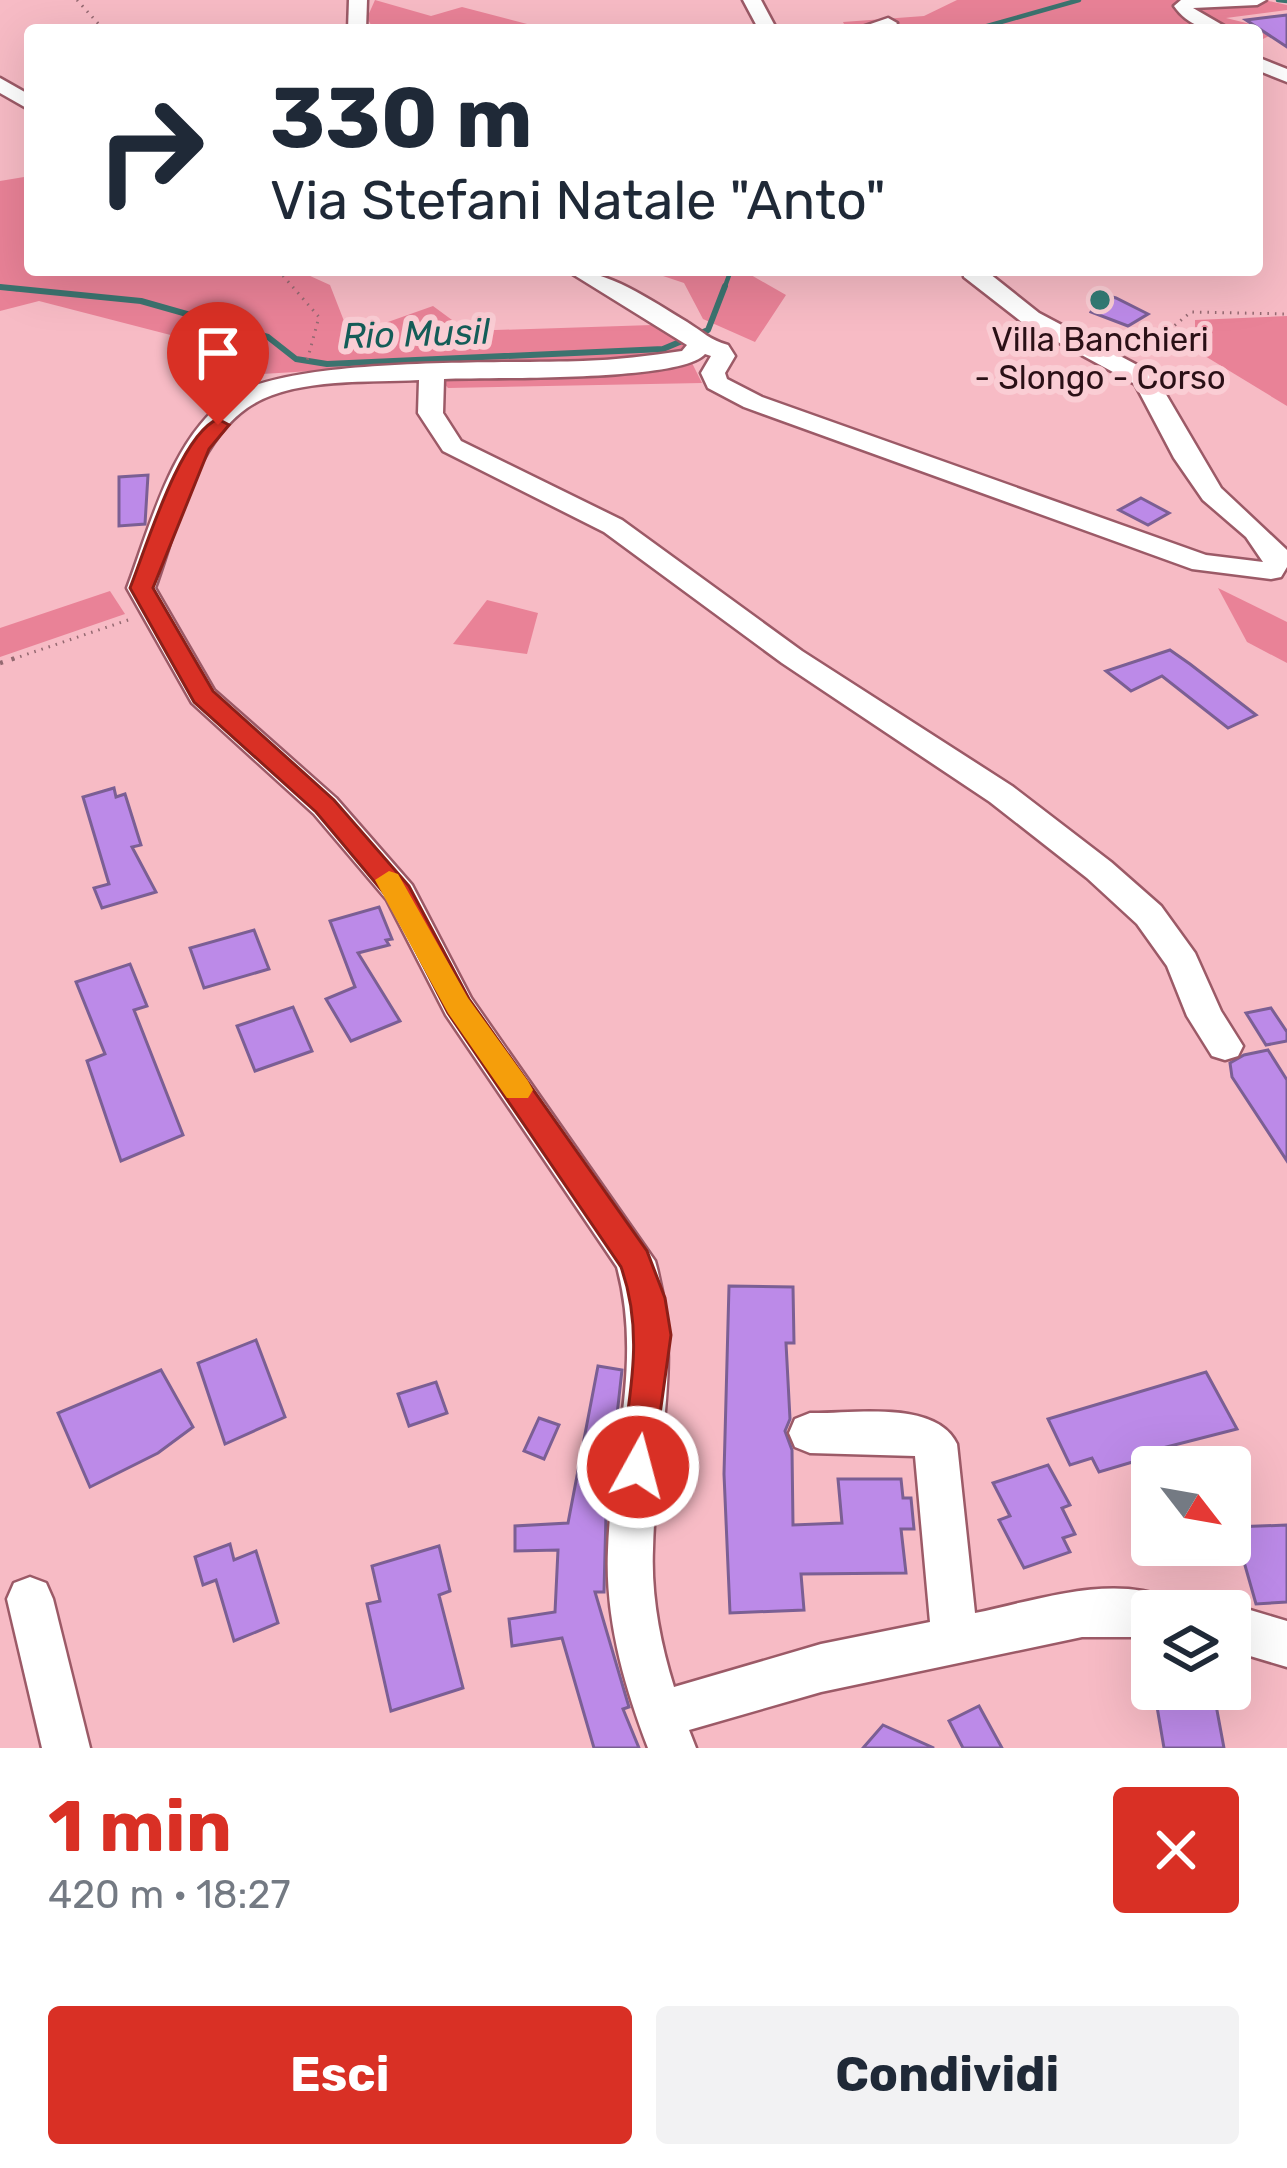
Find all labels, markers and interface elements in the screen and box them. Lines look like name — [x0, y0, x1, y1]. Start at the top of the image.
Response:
text: 330 m — [270, 68, 533, 168]
icon: right — [72, 72, 228, 228]
text: Via Stefani Natale "Anto" — [270, 169, 886, 233]
marker: Villa Banchieri - Slongo - Corso — [1087, 287, 1113, 313]
pin — [167, 302, 269, 425]
water label: Rio Musil — [341, 309, 492, 358]
icon: arrive — [185, 320, 251, 386]
place label: Villa Banchieri - Slongo - Corso — [974, 320, 1226, 397]
position arrow — [575, 1404, 701, 1530]
north arrow — [1131, 1446, 1251, 1566]
map controls — [1131, 1446, 1251, 1710]
button: layers — [1131, 1590, 1251, 1710]
text: 1 min — [48, 1784, 232, 1869]
button: close — [1113, 1787, 1239, 1913]
text: 420 m · 18:27 — [48, 1872, 290, 1918]
button: Esci — [48, 2006, 632, 2144]
button: Condividi — [656, 2006, 1239, 2144]

